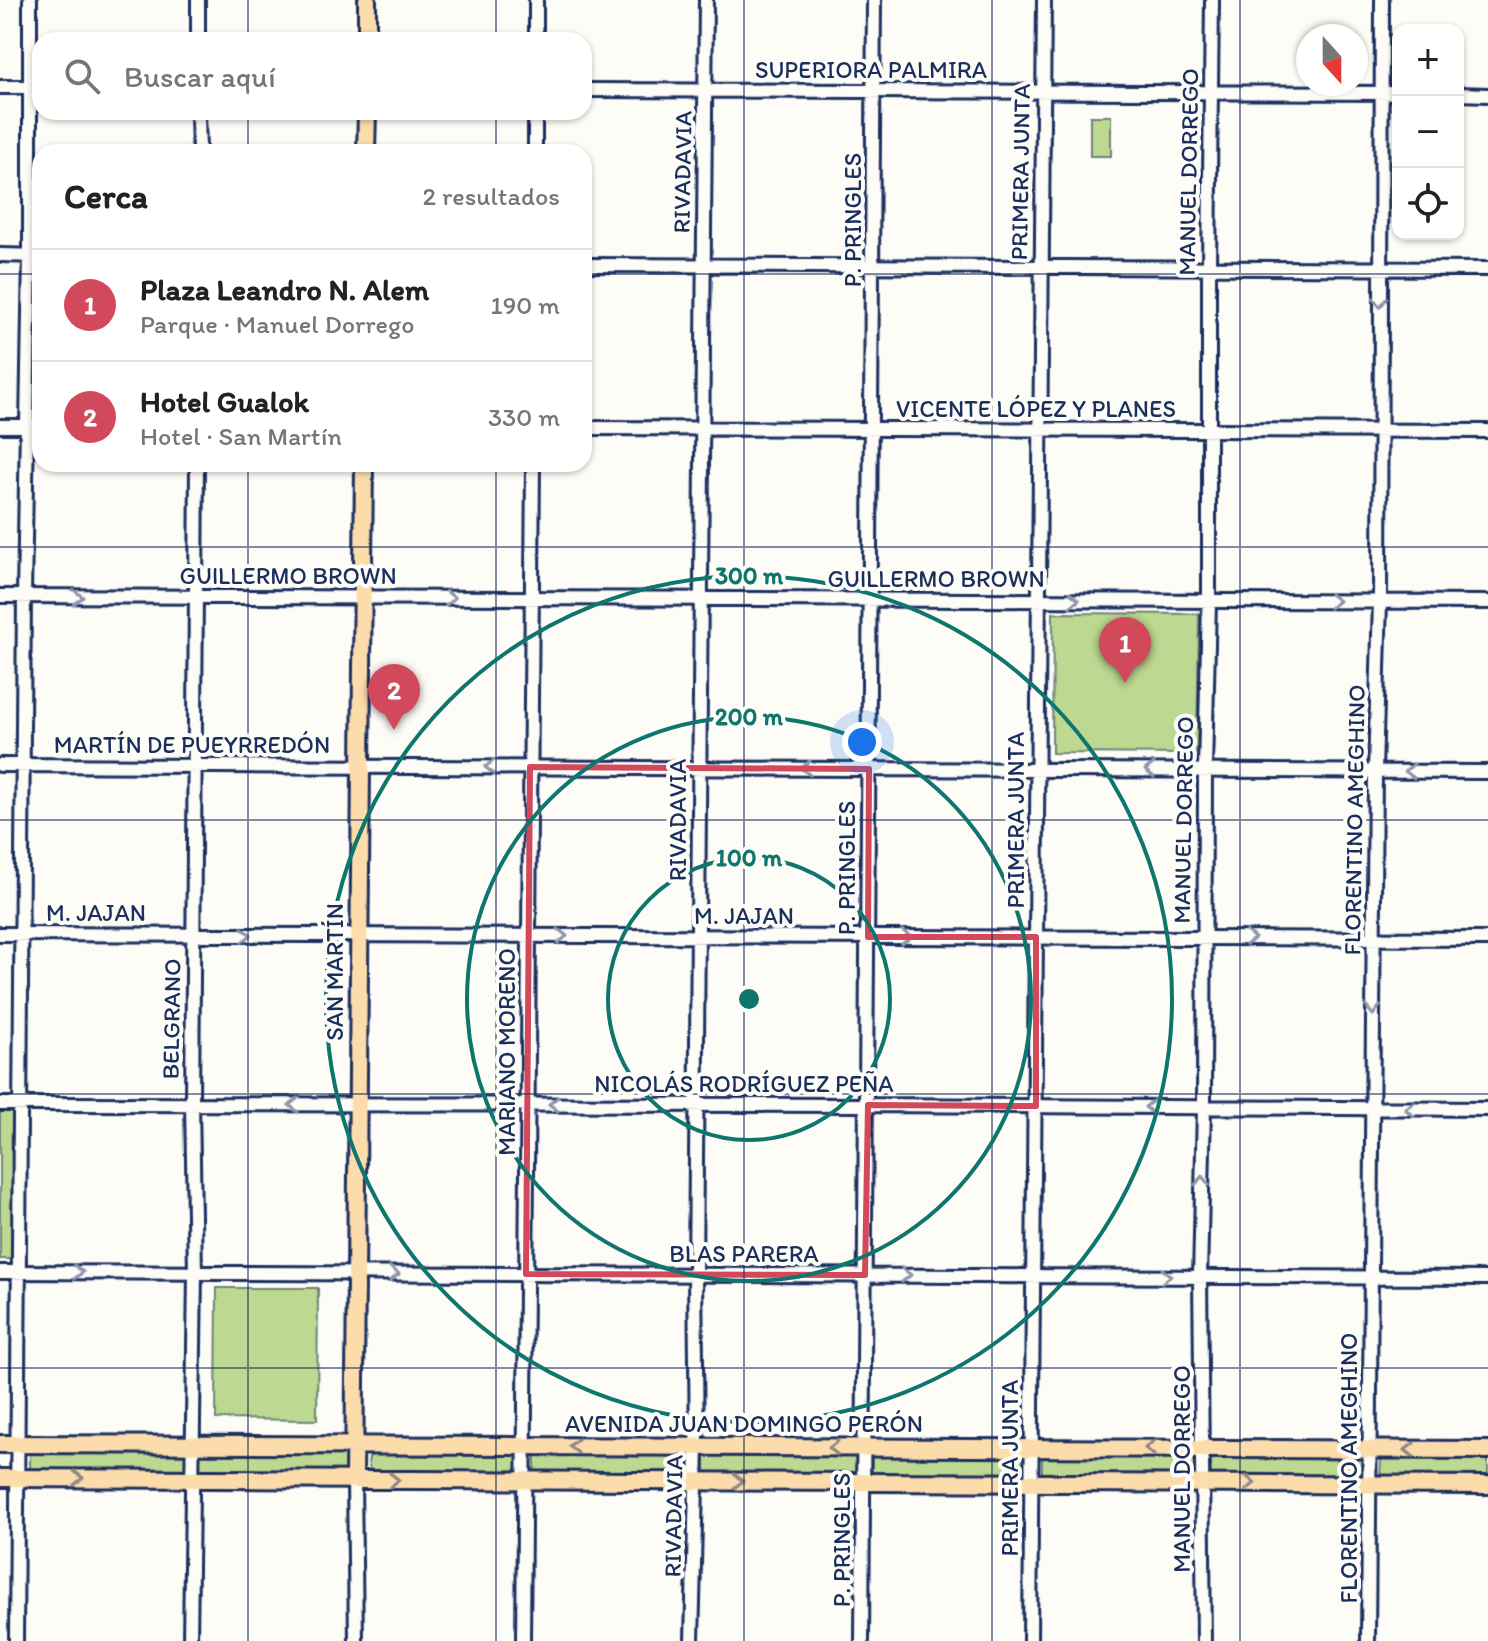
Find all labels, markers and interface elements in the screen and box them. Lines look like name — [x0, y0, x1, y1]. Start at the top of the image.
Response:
north arrow — [1296, 24, 1368, 96]
map controls — [1392, 24, 1464, 240]
button: + — [1392, 24, 1464, 96]
search box — [32, 32, 592, 120]
icon: search — [60, 54, 104, 98]
street label: SUPERIORA PALMIRA — [755, 55, 987, 84]
text: Buscar aquí — [124, 58, 276, 95]
street label: MANUEL DORREGO — [1172, 68, 1204, 276]
street label: PRIMERA JUNTA — [1004, 83, 1036, 261]
button: − — [1392, 96, 1464, 168]
street label: RIVADAVIA — [666, 110, 698, 234]
street label: P. PRINGLES — [838, 153, 867, 287]
button: locate — [1392, 168, 1464, 240]
text: Cerca — [64, 176, 148, 217]
text: 2 resultados — [422, 180, 560, 212]
text: Plaza Leandro N. Alem — [140, 271, 429, 308]
text: 1 — [84, 289, 96, 321]
text: 190 m — [491, 289, 560, 321]
one-way arrow — [1371, 296, 1389, 309]
text: Parque · Manuel Dorrego — [140, 308, 414, 340]
text: Hotel Gualok — [140, 383, 309, 420]
street label: VICENTE LÓPEZ Y PLANES — [896, 394, 1176, 423]
text: 2 — [83, 401, 97, 433]
text: 330 m — [488, 401, 560, 433]
text: Hotel · San Martín — [140, 420, 342, 452]
street label: GUILLERMO BROWN — [179, 561, 397, 590]
text: 300 m — [715, 561, 784, 590]
street label: GUILLERMO BROWN — [827, 564, 1045, 593]
one-way arrow — [72, 588, 85, 606]
one-way arrow — [444, 589, 457, 607]
one-way arrow — [1068, 592, 1081, 609]
one-way arrow — [1328, 592, 1341, 610]
pin: 1 — [1099, 617, 1151, 683]
pin: 2 — [368, 664, 420, 730]
street label: FLORENTINO AMEGHINO — [1337, 684, 1371, 956]
text: 200 m — [715, 702, 784, 731]
street label: MANUEL DORREGO — [1167, 716, 1199, 924]
your location — [842, 722, 882, 762]
street label: MARTÍN DE PUEYRREDÓN — [54, 730, 330, 759]
street label: PRIMERA JUNTA — [1001, 732, 1030, 908]
one-way arrow — [483, 758, 496, 776]
street label: RIVADAVIA — [663, 759, 692, 881]
one-way arrow — [799, 760, 812, 777]
one-way arrow — [1143, 761, 1156, 779]
one-way arrow — [1403, 762, 1416, 780]
street label: P. PRINGLES — [832, 801, 861, 935]
text: 100 m — [716, 843, 783, 872]
street label: M. JAJAN — [46, 898, 146, 927]
street label: M. JAJAN — [694, 901, 794, 930]
street label: SAN MARTÍN — [320, 903, 349, 1041]
one-way arrow — [240, 926, 253, 944]
one-way arrow — [556, 927, 569, 945]
one-way arrow — [900, 928, 913, 946]
one-way arrow — [1244, 929, 1257, 947]
street label: MARIANO MORENO — [492, 948, 521, 1156]
street label: BELGRANO — [155, 958, 187, 1080]
centre of rings — [735, 985, 763, 1013]
one-way arrow — [1364, 1004, 1382, 1017]
street label: NICOLÁS RODRÍGUEZ PEÑA — [594, 1069, 894, 1098]
one-way arrow — [287, 1096, 300, 1114]
one-way arrow — [547, 1096, 560, 1113]
one-way arrow — [1143, 1099, 1156, 1116]
one-way arrow — [1403, 1100, 1416, 1118]
one-way arrow — [1194, 1174, 1211, 1187]
street label: BLAS PARERA — [669, 1239, 819, 1268]
one-way arrow — [72, 1263, 85, 1281]
one-way arrow — [388, 1265, 401, 1282]
one-way arrow — [900, 1266, 913, 1284]
one-way arrow — [1160, 1267, 1173, 1285]
street label: FLORENTINO AMEGHINO — [1334, 1333, 1363, 1603]
street label: MANUEL DORREGO — [1167, 1365, 1196, 1573]
street label: PRIMERA JUNTA — [995, 1380, 1024, 1556]
street label: AVENIDA JUAN DOMINGO PERÓN — [565, 1409, 923, 1438]
one-way arrow — [567, 1437, 580, 1455]
one-way arrow — [827, 1439, 840, 1456]
one-way arrow — [1143, 1439, 1156, 1457]
one-way arrow — [1403, 1441, 1416, 1459]
street label: RIVADAVIA — [657, 1454, 689, 1578]
one-way arrow — [72, 1469, 85, 1487]
one-way arrow — [388, 1471, 401, 1489]
one-way arrow — [732, 1473, 745, 1490]
street label: P. PRINGLES — [827, 1473, 856, 1607]
one-way arrow — [1244, 1475, 1257, 1492]

